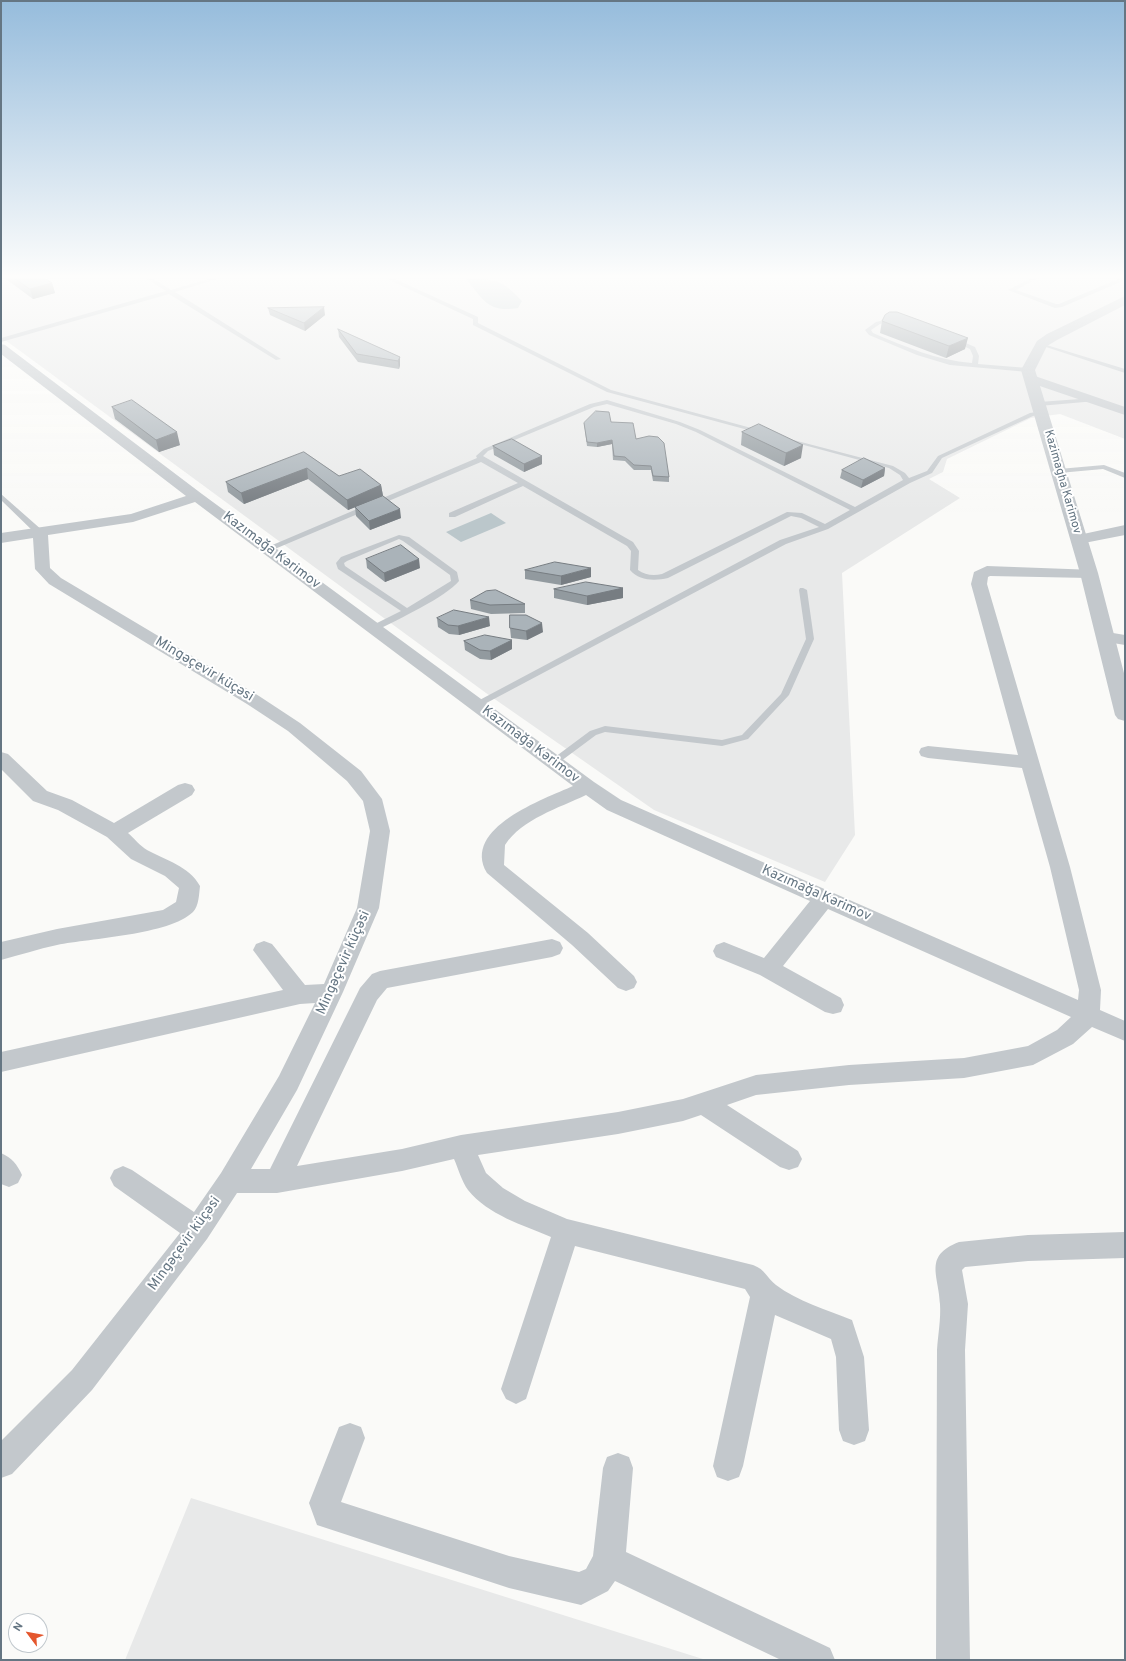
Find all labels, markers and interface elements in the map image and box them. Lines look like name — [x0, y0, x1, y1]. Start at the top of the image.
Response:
street label: Kazimagha Karimov — [1040, 428, 1084, 536]
street label: Kazımağa Kərimov — [219, 509, 323, 593]
street label: Mingəçevir küçəsi — [152, 634, 256, 706]
street label: Kazımağa Kərimov — [478, 703, 582, 787]
street label: Kazımağa Kərimov — [759, 862, 873, 926]
street label: Mingəçevir küçəsi — [314, 908, 374, 1018]
street label: Mingəçevir küçəsi — [145, 1194, 225, 1294]
north arrow — [8, 1613, 48, 1653]
text: N — [11, 1620, 27, 1634]

